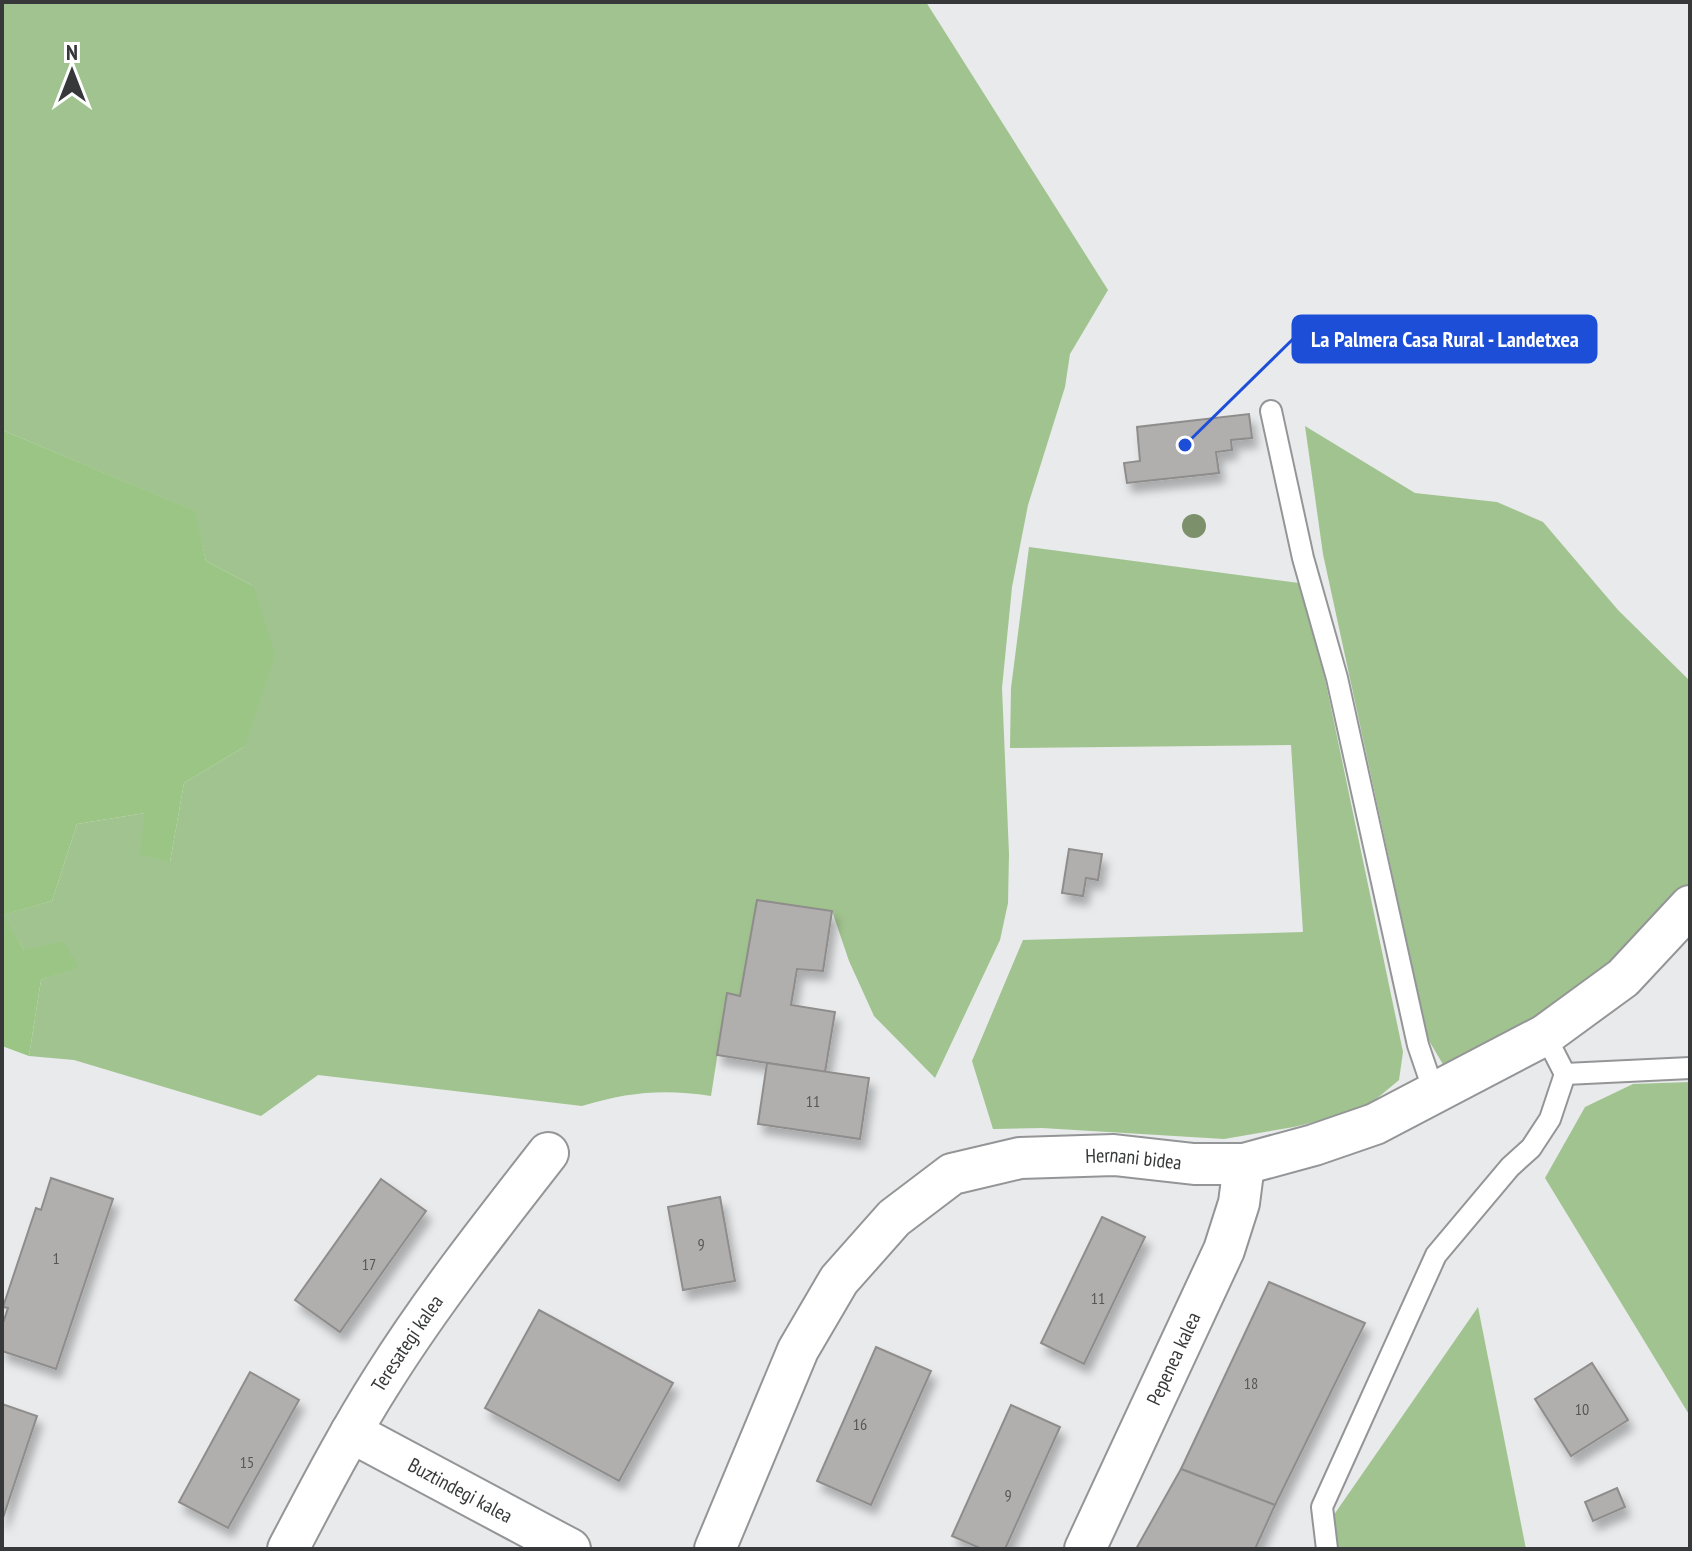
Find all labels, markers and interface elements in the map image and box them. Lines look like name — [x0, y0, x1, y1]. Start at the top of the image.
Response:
north arrow — [32, 32, 112, 112]
text: N — [66, 38, 78, 66]
callout: La Palmera Casa Rural - Landetxea — [1293, 316, 1596, 362]
text: La Palmera Casa Rural - Landetxea — [1311, 325, 1579, 353]
house number: 11 — [806, 1091, 820, 1111]
street label: Hernani bidea — [1085, 1142, 1183, 1176]
house number: 9 — [697, 1234, 705, 1254]
house number: 1 — [52, 1248, 60, 1268]
house number: 17 — [362, 1254, 376, 1274]
house number: 11 — [1091, 1288, 1105, 1308]
street label: Teresategi kalea — [365, 1290, 449, 1396]
street label: Pepenea kalea — [1141, 1308, 1206, 1409]
house number: 18 — [1244, 1373, 1258, 1393]
house number: 10 — [1575, 1399, 1589, 1419]
house number: 16 — [853, 1414, 867, 1434]
house number: 15 — [240, 1452, 254, 1472]
street label: Buztindegi kalea — [404, 1452, 517, 1529]
house number: 9 — [1004, 1485, 1012, 1505]

